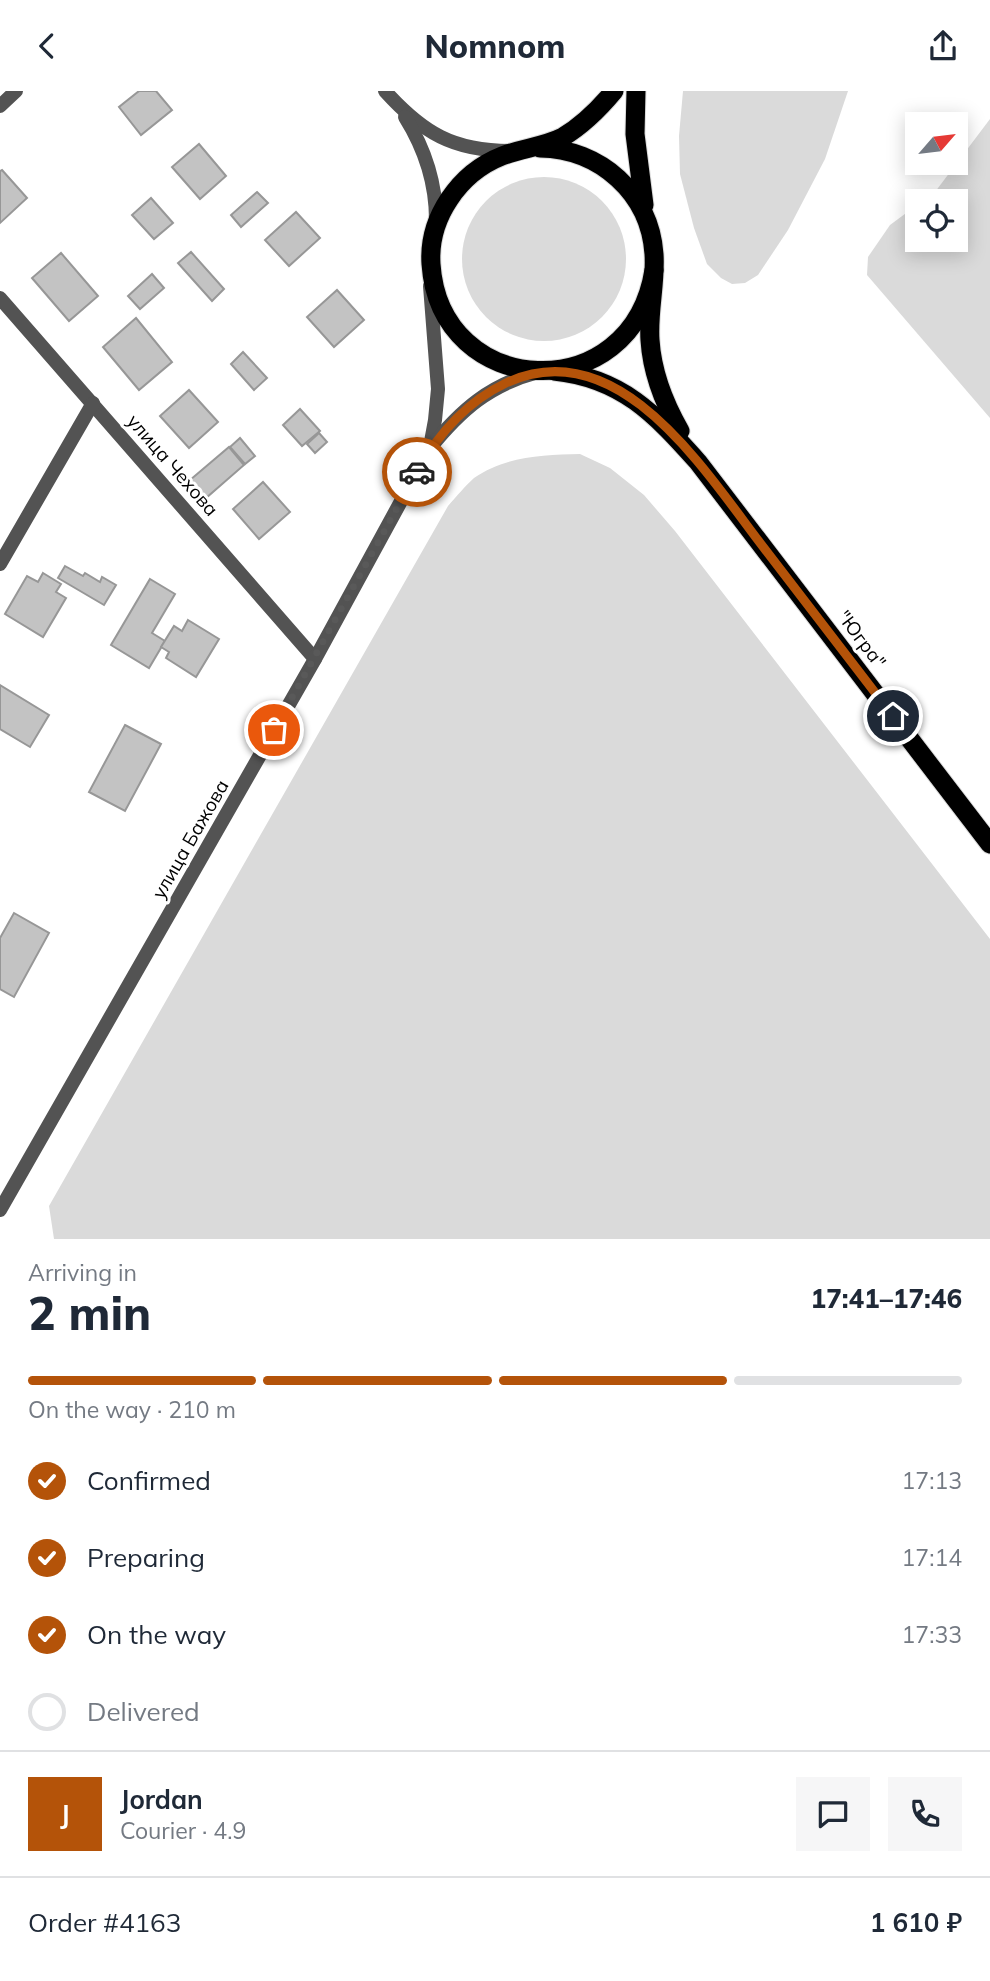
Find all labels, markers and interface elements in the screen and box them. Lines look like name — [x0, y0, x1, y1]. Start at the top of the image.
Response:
text: Nomnom — [425, 26, 565, 66]
icon: back — [28, 27, 66, 65]
icon: share — [924, 27, 962, 65]
north arrow — [905, 112, 968, 175]
map controls — [905, 112, 968, 252]
button: locate — [905, 189, 968, 252]
street label: улица Чехова — [122, 409, 224, 521]
courier — [382, 437, 452, 507]
icon: car — [398, 453, 436, 491]
street label: "Югра" — [832, 605, 892, 673]
pin — [863, 686, 923, 746]
icon: home — [874, 697, 912, 735]
pin — [244, 700, 304, 760]
icon: bag — [255, 711, 293, 749]
street label: улица Бажова — [146, 775, 234, 903]
text: Arriving in — [28, 1258, 137, 1287]
text: 17:41–17:46 — [811, 1282, 962, 1315]
text: 2 min — [28, 1284, 151, 1342]
text: On the way · 210 m — [28, 1395, 236, 1424]
icon: check — [28, 1462, 66, 1500]
text: Confirmed — [87, 1464, 211, 1497]
text: 17:13 — [902, 1466, 962, 1495]
icon: check — [28, 1539, 66, 1577]
text: Preparing — [87, 1541, 205, 1574]
text: 17:14 — [902, 1543, 962, 1572]
icon: check — [28, 1616, 66, 1654]
text: On the way — [87, 1618, 226, 1651]
text: 17:33 — [902, 1620, 962, 1649]
text: Delivered — [87, 1695, 200, 1728]
button: chat — [796, 1777, 870, 1851]
button: phone — [888, 1777, 962, 1851]
text: Jordan — [120, 1783, 203, 1816]
text: J — [60, 1798, 70, 1831]
text: Courier · 4.9 — [120, 1816, 246, 1845]
text: Order #4163 — [28, 1906, 181, 1939]
text: 1 610 ₽ — [870, 1906, 962, 1939]

